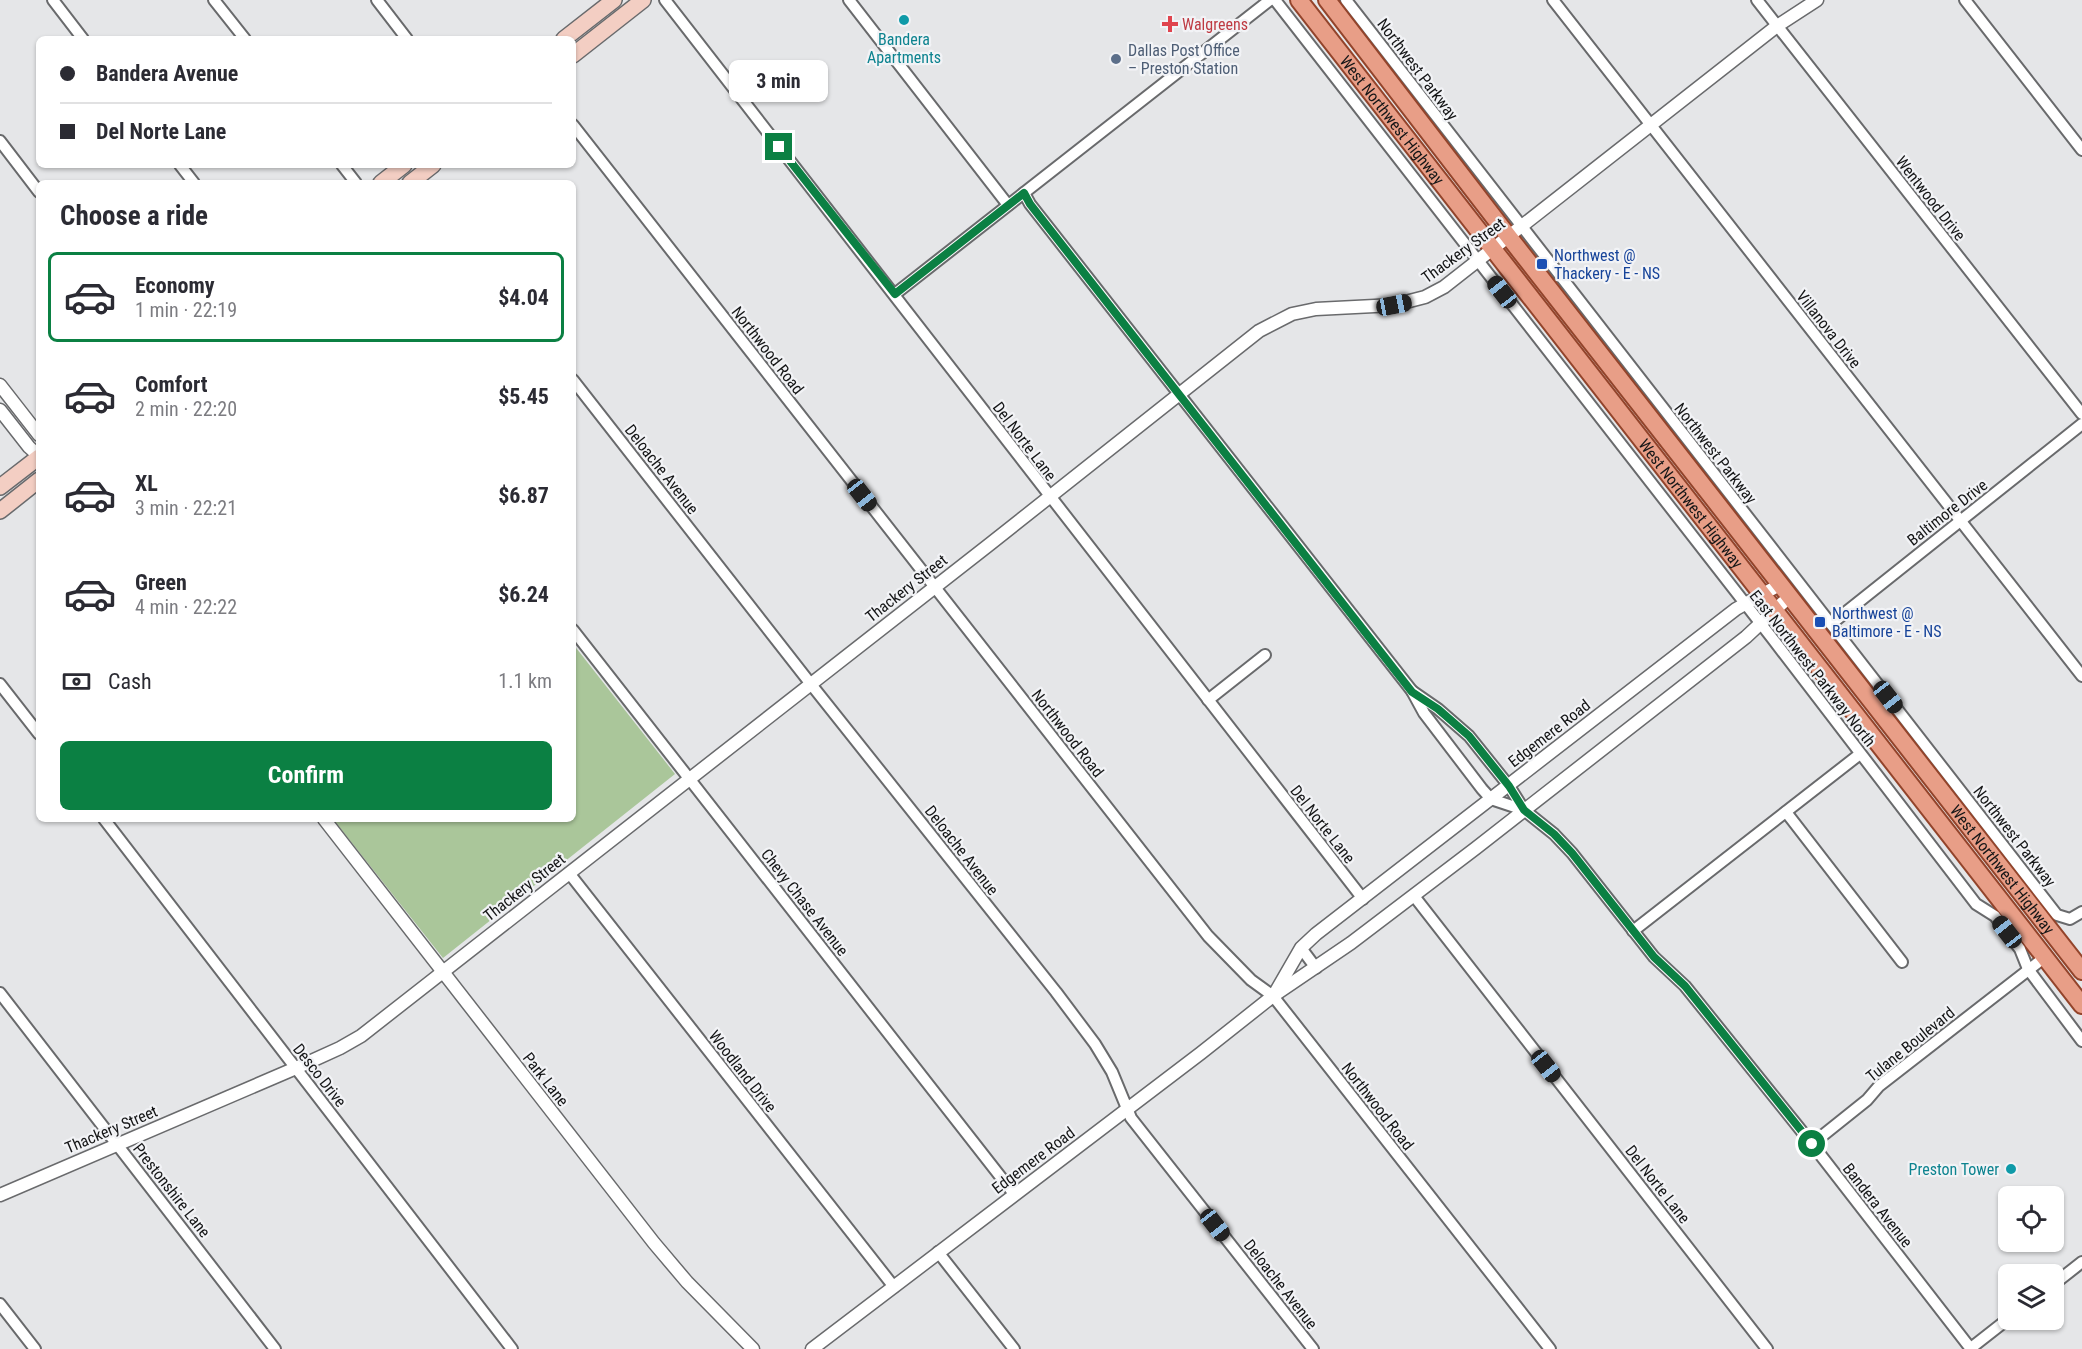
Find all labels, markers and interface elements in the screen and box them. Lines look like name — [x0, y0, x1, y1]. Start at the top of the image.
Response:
marker: Bandera Apartments — [897, 13, 911, 27]
place label: Walgreens — [1182, 15, 1248, 34]
street label: Northwest Parkway — [1373, 15, 1462, 124]
marker: Walgreens — [1163, 17, 1177, 31]
place label: Bandera Apartments — [867, 30, 941, 67]
place label: Dallas Post Office – Preston Station — [1128, 41, 1240, 78]
marker: Dallas Post Office – Preston Station — [1109, 52, 1123, 66]
street label: West Northwest Highway — [1336, 52, 1448, 189]
callout: 3 min — [730, 60, 828, 102]
text: Bandera Avenue — [96, 61, 238, 86]
text: 3 min — [756, 69, 801, 93]
text: Del Norte Lane — [96, 119, 226, 144]
route end — [765, 133, 792, 160]
street label: Wentwood Drive — [1892, 152, 1969, 244]
text: Choose a ride — [60, 200, 208, 232]
street label: Thackery Street — [1418, 214, 1509, 287]
place label: Northwest @ Thackery - E - NS — [1554, 246, 1660, 283]
marker: Northwest @ Thackery - E - NS — [1535, 257, 1549, 271]
icon: car — [63, 270, 117, 324]
car — [1484, 272, 1520, 312]
text: Economy — [135, 273, 215, 298]
text: $4.04 — [498, 285, 549, 310]
street label: Villanova Drive — [1792, 287, 1865, 372]
car — [1375, 293, 1413, 317]
text: 1 min · 22:19 — [135, 298, 237, 322]
street label: Northwood Road — [728, 303, 808, 398]
icon: car — [63, 369, 117, 423]
text: Comfort — [135, 372, 208, 397]
text: $5.45 — [498, 384, 549, 409]
text: 2 min · 22:20 — [135, 397, 237, 421]
street label: Del Norte Lane — [989, 398, 1060, 484]
street label: Northwest Parkway — [1670, 399, 1761, 508]
street label: Deloache Avenue — [621, 421, 702, 518]
street label: West Northwest Highway — [1635, 435, 1747, 572]
icon: car — [63, 468, 117, 522]
text: XL — [135, 471, 158, 496]
car — [844, 475, 880, 515]
street label: Baltimore Drive — [1903, 475, 1991, 550]
text: $6.87 — [498, 483, 549, 508]
text: 3 min · 22:21 — [135, 496, 237, 520]
street label: Thackery Street — [862, 550, 951, 626]
icon: car — [63, 567, 117, 621]
text: Green — [135, 570, 187, 595]
text: $6.24 — [498, 582, 549, 607]
street label: East Northwest Parkway North — [1746, 586, 1880, 750]
text: 4 min · 22:22 — [135, 595, 237, 619]
place label: Northwest @ Baltimore - E - NS — [1832, 604, 1942, 641]
marker: Northwest @ Baltimore - E - NS — [1813, 615, 1827, 629]
icon: cash — [60, 665, 93, 698]
text: Cash — [108, 669, 152, 694]
text: 1.1 km — [498, 669, 552, 693]
car — [1870, 677, 1906, 717]
street label: Northwood Road — [1028, 686, 1108, 781]
street label: Edgemere Road — [1505, 696, 1594, 771]
button: Confirm — [60, 741, 552, 810]
street label: Del Norte Lane — [1286, 782, 1359, 867]
street label: Northwest Parkway — [1969, 782, 2060, 891]
street label: West Northwest Highway — [1946, 801, 2059, 938]
street label: Deloache Avenue — [921, 802, 1002, 899]
street label: Chevy Chase Avenue — [757, 845, 852, 960]
street label: Thackery Street — [480, 849, 569, 925]
car — [1989, 912, 2025, 952]
street label: Tulane Boulevard — [1862, 1003, 1958, 1086]
street label: Woodland Drive — [705, 1027, 780, 1116]
street label: Desco Drive — [289, 1040, 350, 1111]
car — [1528, 1046, 1564, 1086]
street label: Park Lane — [519, 1049, 572, 1110]
street label: Northwood Road — [1338, 1059, 1418, 1154]
street label: Thackery Street — [62, 1101, 160, 1157]
street label: Edgemere Road — [988, 1123, 1078, 1198]
route start — [1798, 1130, 1825, 1157]
street label: Prestonshire Lane — [129, 1140, 214, 1241]
street label: Del Norte Lane — [1621, 1142, 1694, 1227]
street label: Bandera Avenue — [1839, 1159, 1916, 1251]
place label: Preston Tower — [1909, 1160, 1999, 1179]
marker: Preston Tower — [2004, 1162, 2018, 1176]
map controls — [1998, 1186, 2064, 1330]
button: locate — [1998, 1186, 2064, 1252]
car — [1197, 1205, 1233, 1245]
street label: Deloache Avenue — [1240, 1236, 1321, 1333]
button: layers — [1998, 1264, 2064, 1330]

